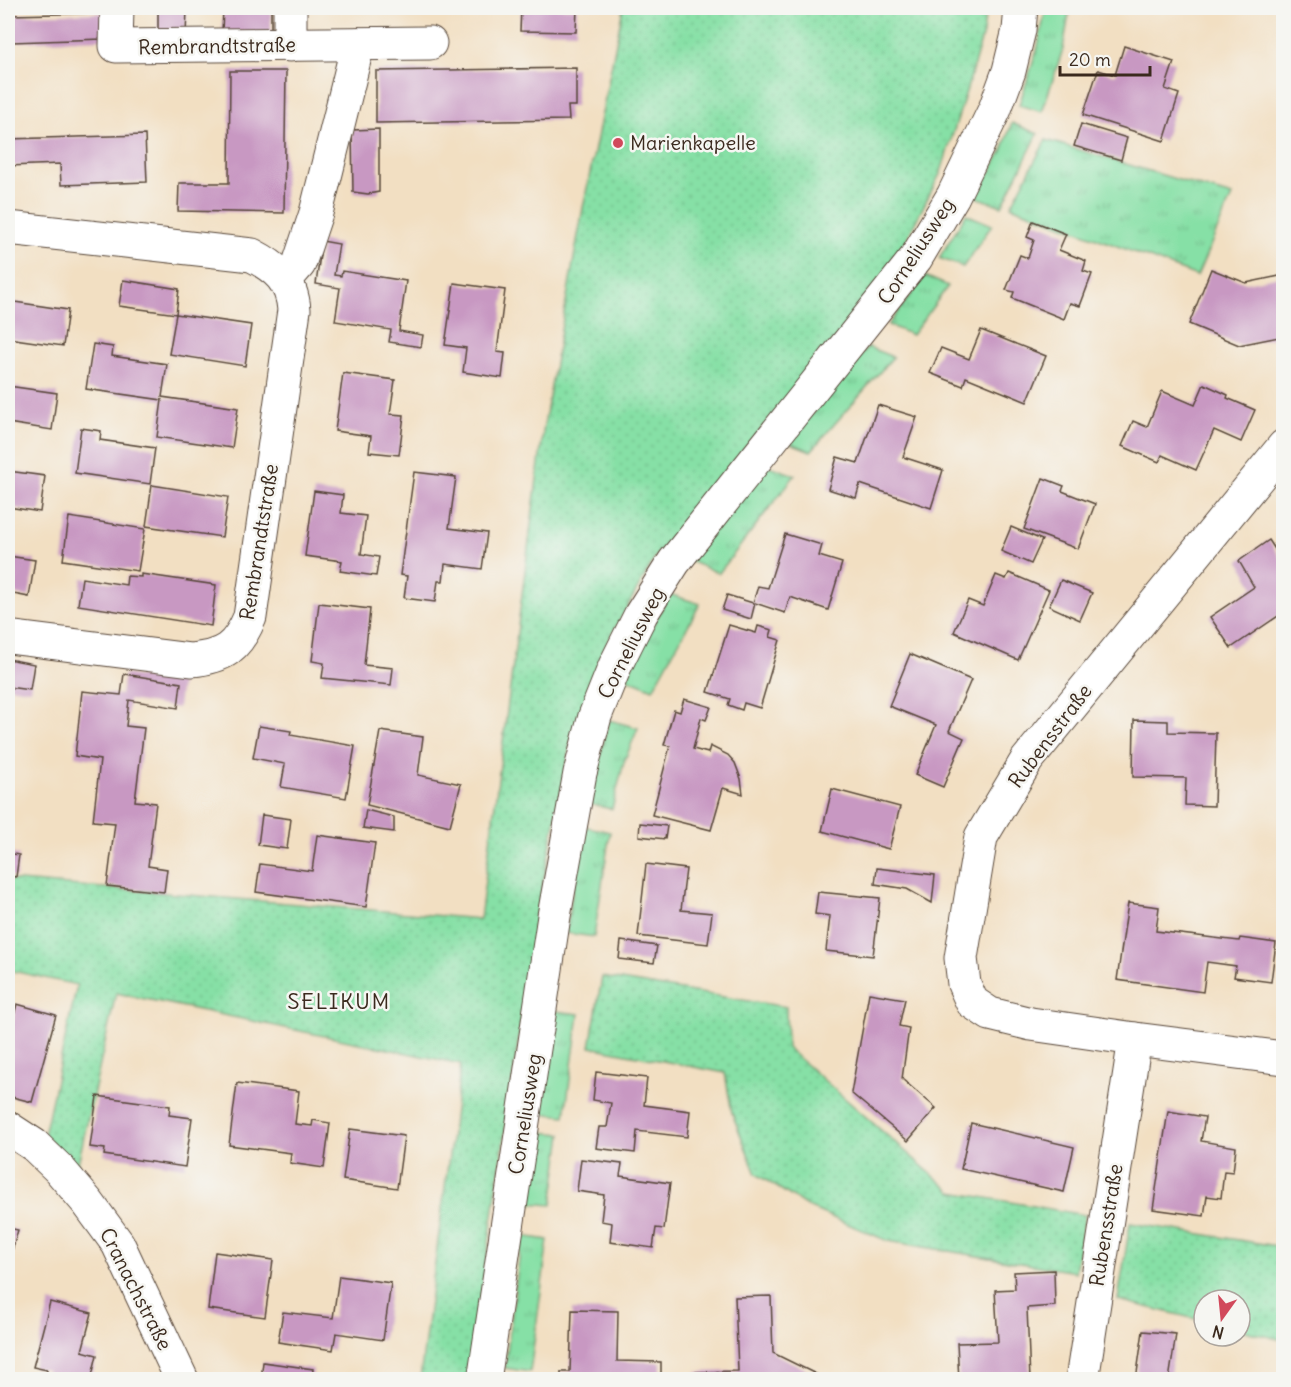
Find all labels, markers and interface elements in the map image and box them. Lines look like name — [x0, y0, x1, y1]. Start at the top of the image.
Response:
street label: Rembrandtstraße — [138, 32, 296, 59]
scale bar — [1060, 39, 1150, 77]
text: 20 m — [1069, 48, 1111, 71]
place label: Marienkapelle — [630, 130, 756, 155]
marker: Marienkapelle — [611, 136, 625, 150]
street label: Corneliusweg — [872, 193, 959, 309]
street label: Rembrandtstraße — [234, 462, 283, 622]
street label: Corneliusweg — [592, 583, 669, 703]
street label: Rubensstraße — [1002, 679, 1097, 793]
district label: SELIKUM — [287, 987, 391, 1015]
street label: Corneliusweg — [503, 1052, 546, 1176]
street label: Rubensstraße — [1083, 1162, 1128, 1288]
street label: Cranachstraße — [95, 1223, 178, 1354]
north arrow — [1192, 1288, 1252, 1348]
text: N — [1210, 1321, 1226, 1344]

